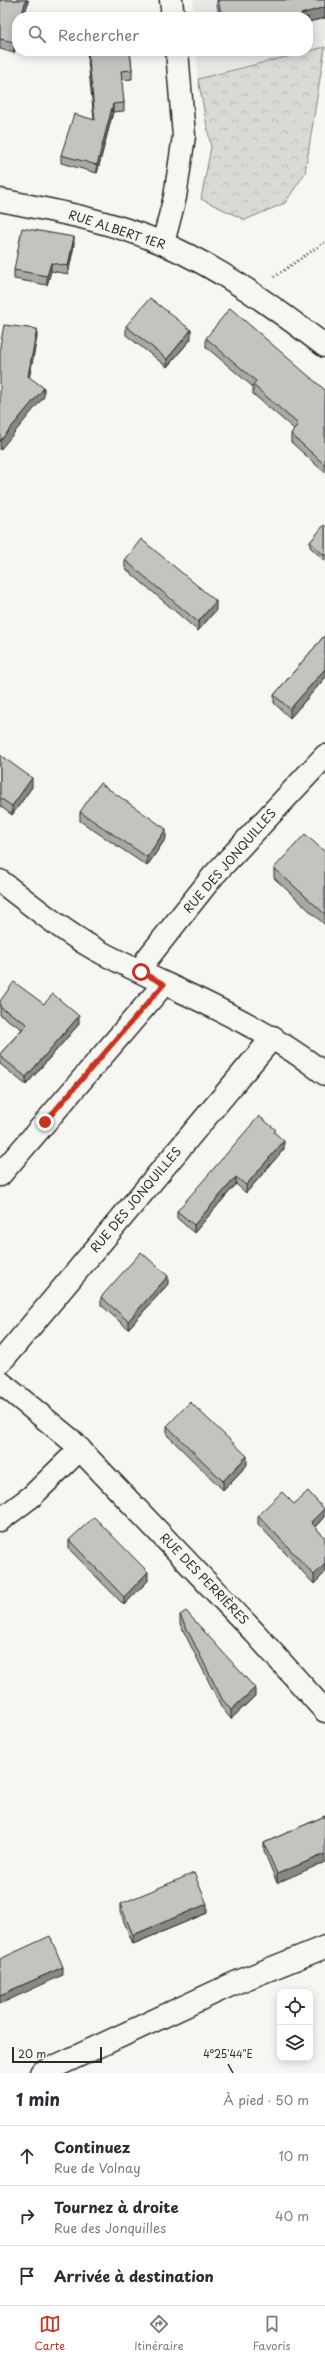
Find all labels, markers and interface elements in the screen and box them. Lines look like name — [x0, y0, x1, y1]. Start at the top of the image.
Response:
search box — [12, 12, 313, 56]
icon: search — [26, 23, 48, 45]
text: Rechercher — [58, 23, 139, 46]
street label: RUE ALBERT 1ER — [66, 205, 169, 253]
street label: RUE DES JONQUILLES — [179, 804, 280, 917]
route start — [132, 963, 150, 981]
route end — [36, 1113, 54, 1131]
street label: RUE DES JONQUILLES — [86, 1143, 185, 1256]
street label: RUE DES PERRIÈRES — [156, 1528, 253, 1628]
map controls — [277, 1989, 313, 2061]
button: locate — [277, 1989, 313, 2025]
button: layers — [277, 2025, 313, 2061]
scale bar — [12, 2045, 102, 2064]
text: 20 m — [18, 2045, 46, 2062]
text: 4°25'44"E — [203, 2046, 253, 2061]
text: 1 min — [16, 2086, 60, 2112]
text: À pied · 50 m — [223, 2090, 309, 2109]
text: Continuez — [54, 2135, 130, 2158]
icon: ahead — [16, 2145, 38, 2167]
text: 10 m — [279, 2146, 309, 2165]
text: Rue de Volnay — [54, 2158, 141, 2177]
text: Tournez à droite — [54, 2195, 179, 2218]
icon: right — [16, 2205, 38, 2227]
text: 40 m — [275, 2206, 309, 2225]
text: Rue des Jonquilles — [54, 2218, 166, 2237]
text: Arrivée à destination — [54, 2264, 214, 2287]
icon: arrive — [16, 2265, 38, 2287]
tab: Carte — [35, 2313, 65, 2354]
tab: Itinéraire — [134, 2313, 184, 2354]
tab: Favoris — [253, 2313, 290, 2354]

